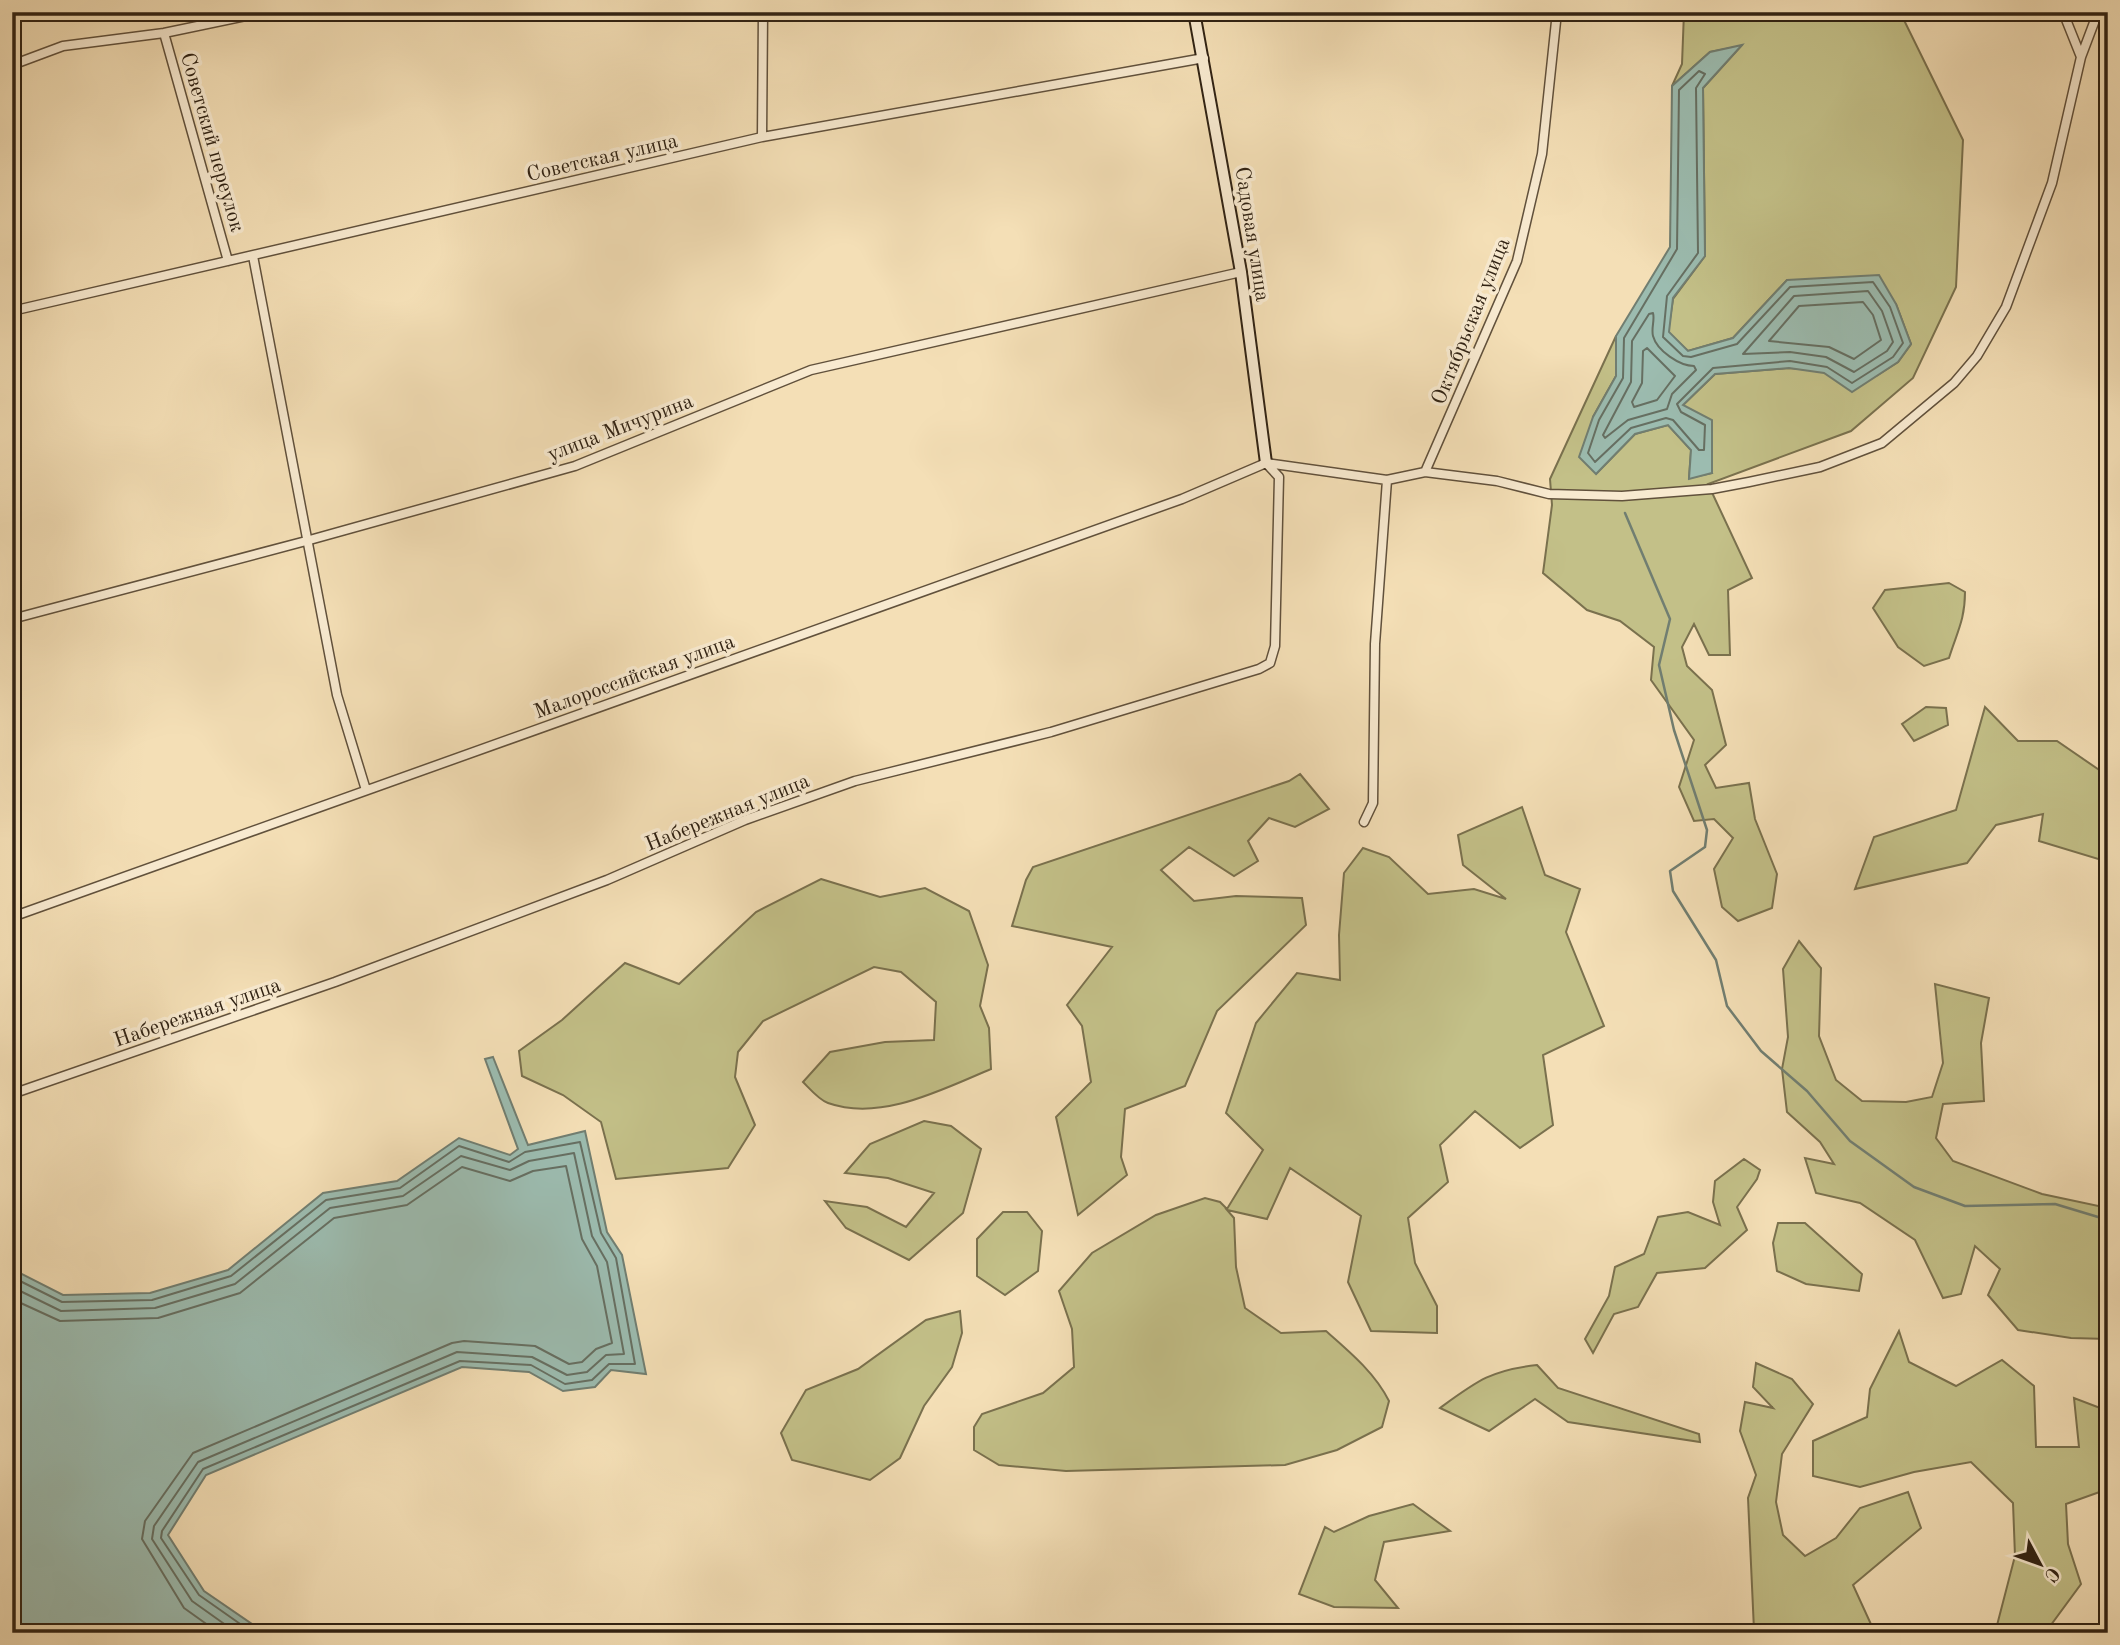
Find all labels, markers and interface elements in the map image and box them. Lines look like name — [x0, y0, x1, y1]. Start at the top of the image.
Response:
street label: Советский переулок — [176, 50, 247, 235]
street label: Советская улица — [525, 131, 680, 186]
street label: Садовая улица — [1231, 165, 1273, 303]
street label: Октябрьская улица — [1428, 235, 1514, 408]
street label: улица Мичурина — [545, 391, 696, 466]
street label: Малороссийская улица — [531, 631, 738, 723]
street label: Набережная улица — [642, 771, 813, 856]
street label: Набережная улица — [111, 975, 284, 1052]
north arrow — [2004, 1530, 2074, 1600]
text: С — [2040, 1563, 2062, 1584]

